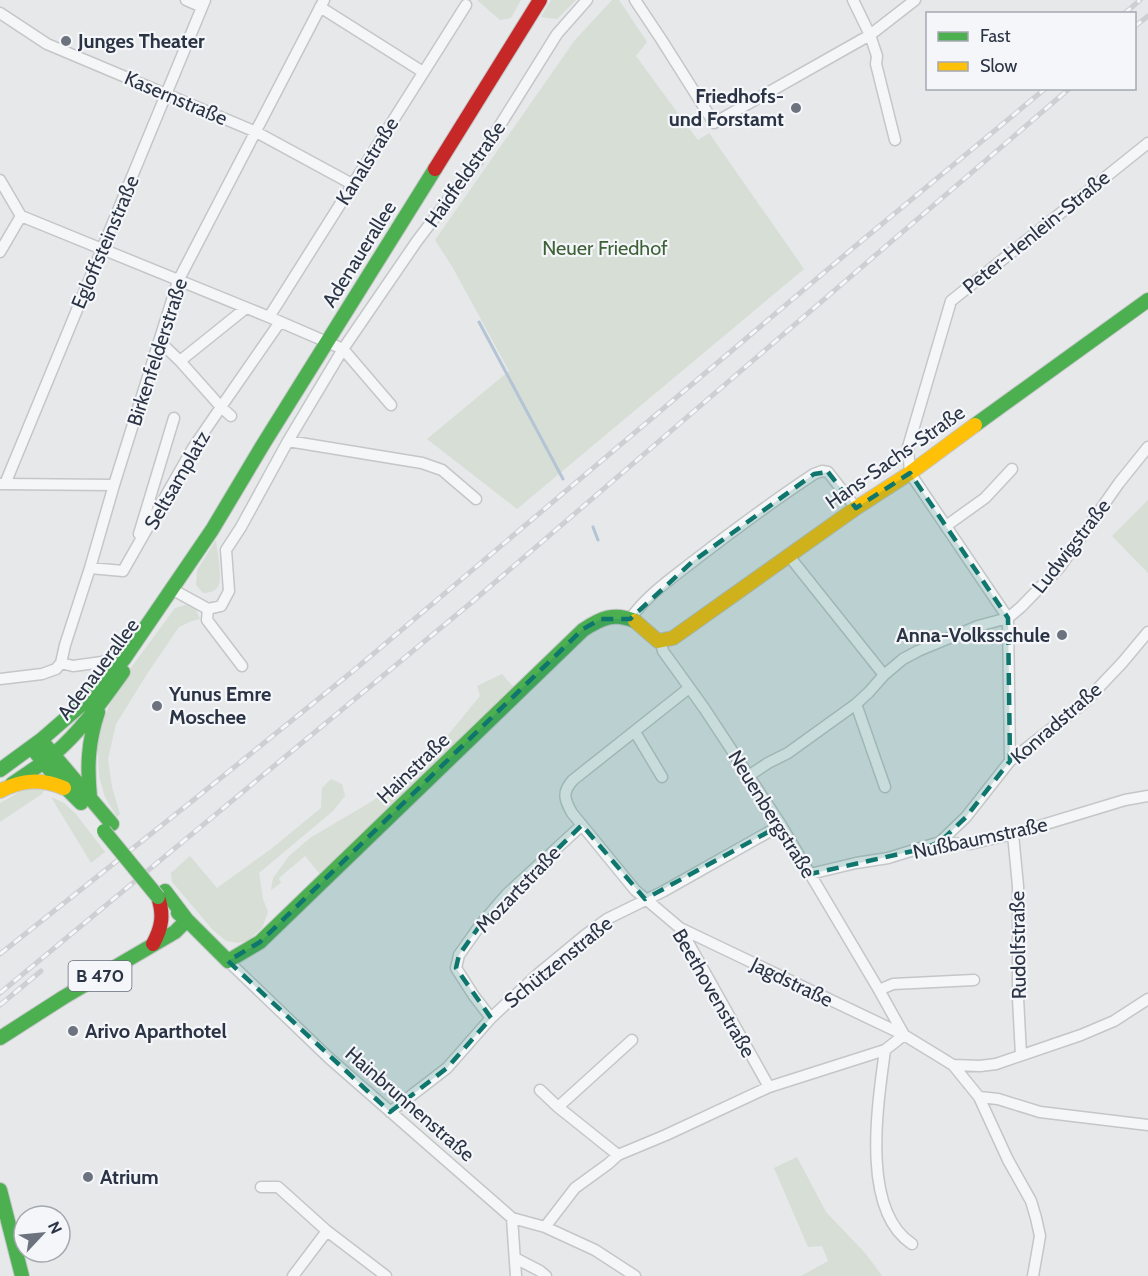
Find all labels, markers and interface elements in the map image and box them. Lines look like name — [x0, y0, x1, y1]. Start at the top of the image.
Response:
legend — [926, 12, 1136, 90]
text: Fast — [980, 25, 1011, 47]
place label: Junges Theater — [77, 29, 205, 53]
marker: Junges Theater — [59, 34, 73, 48]
text: Slow — [980, 55, 1017, 77]
street label: Kasernstraße — [121, 66, 231, 130]
place label: Friedhofs- und Forstamt — [669, 84, 784, 131]
marker: Friedhofs- und Forstamt — [789, 101, 803, 115]
street label: Kanalstraße — [331, 113, 403, 209]
street label: Haidfeldstraße — [420, 116, 510, 232]
street label: Peter-Henlein-Straße — [958, 165, 1114, 299]
street label: Egloffsteinstraße — [66, 172, 144, 312]
street label: Adenauerallee — [317, 197, 401, 311]
park label: Neuer Friedhof — [542, 236, 668, 260]
street label: Birkenfelderstraße — [122, 275, 192, 429]
street label: Hans-Sachs-Straße — [821, 400, 969, 514]
street label: Seltsamplatz — [139, 426, 215, 534]
street label: Ludwigstraße — [1027, 494, 1115, 598]
street label: Adenauerallee — [52, 614, 144, 724]
place label: Anna-Volksschule — [896, 623, 1050, 647]
marker: Anna-Volksschule — [1055, 628, 1069, 642]
street label: Konradstraße — [1006, 677, 1106, 769]
place label: Yunus Emre Moschee — [168, 682, 271, 729]
marker: Yunus Emre Moschee — [150, 699, 164, 713]
street label: Hainstraße — [372, 728, 454, 808]
street label: Neuenbergstraße — [723, 746, 821, 882]
street label: Nußbaumstraße — [910, 812, 1050, 864]
street label: Mozartstraße — [471, 841, 565, 937]
street label: Rudolfstraße — [1005, 891, 1031, 999]
street label: Schützenstraße — [499, 911, 617, 1013]
street label: Beethovenstraße — [668, 924, 760, 1062]
street label: Jagdstraße — [746, 951, 837, 1012]
road number: B 470 — [68, 961, 132, 991]
place label: Arivo Aparthotel — [85, 1019, 227, 1043]
marker: Arivo Aparthotel — [66, 1024, 80, 1038]
street label: Hainbrunnenstraße — [341, 1041, 479, 1167]
place label: Atrium — [100, 1165, 159, 1189]
marker: Atrium — [81, 1170, 95, 1184]
north arrow — [12, 1204, 72, 1264]
text: N — [44, 1218, 66, 1237]

